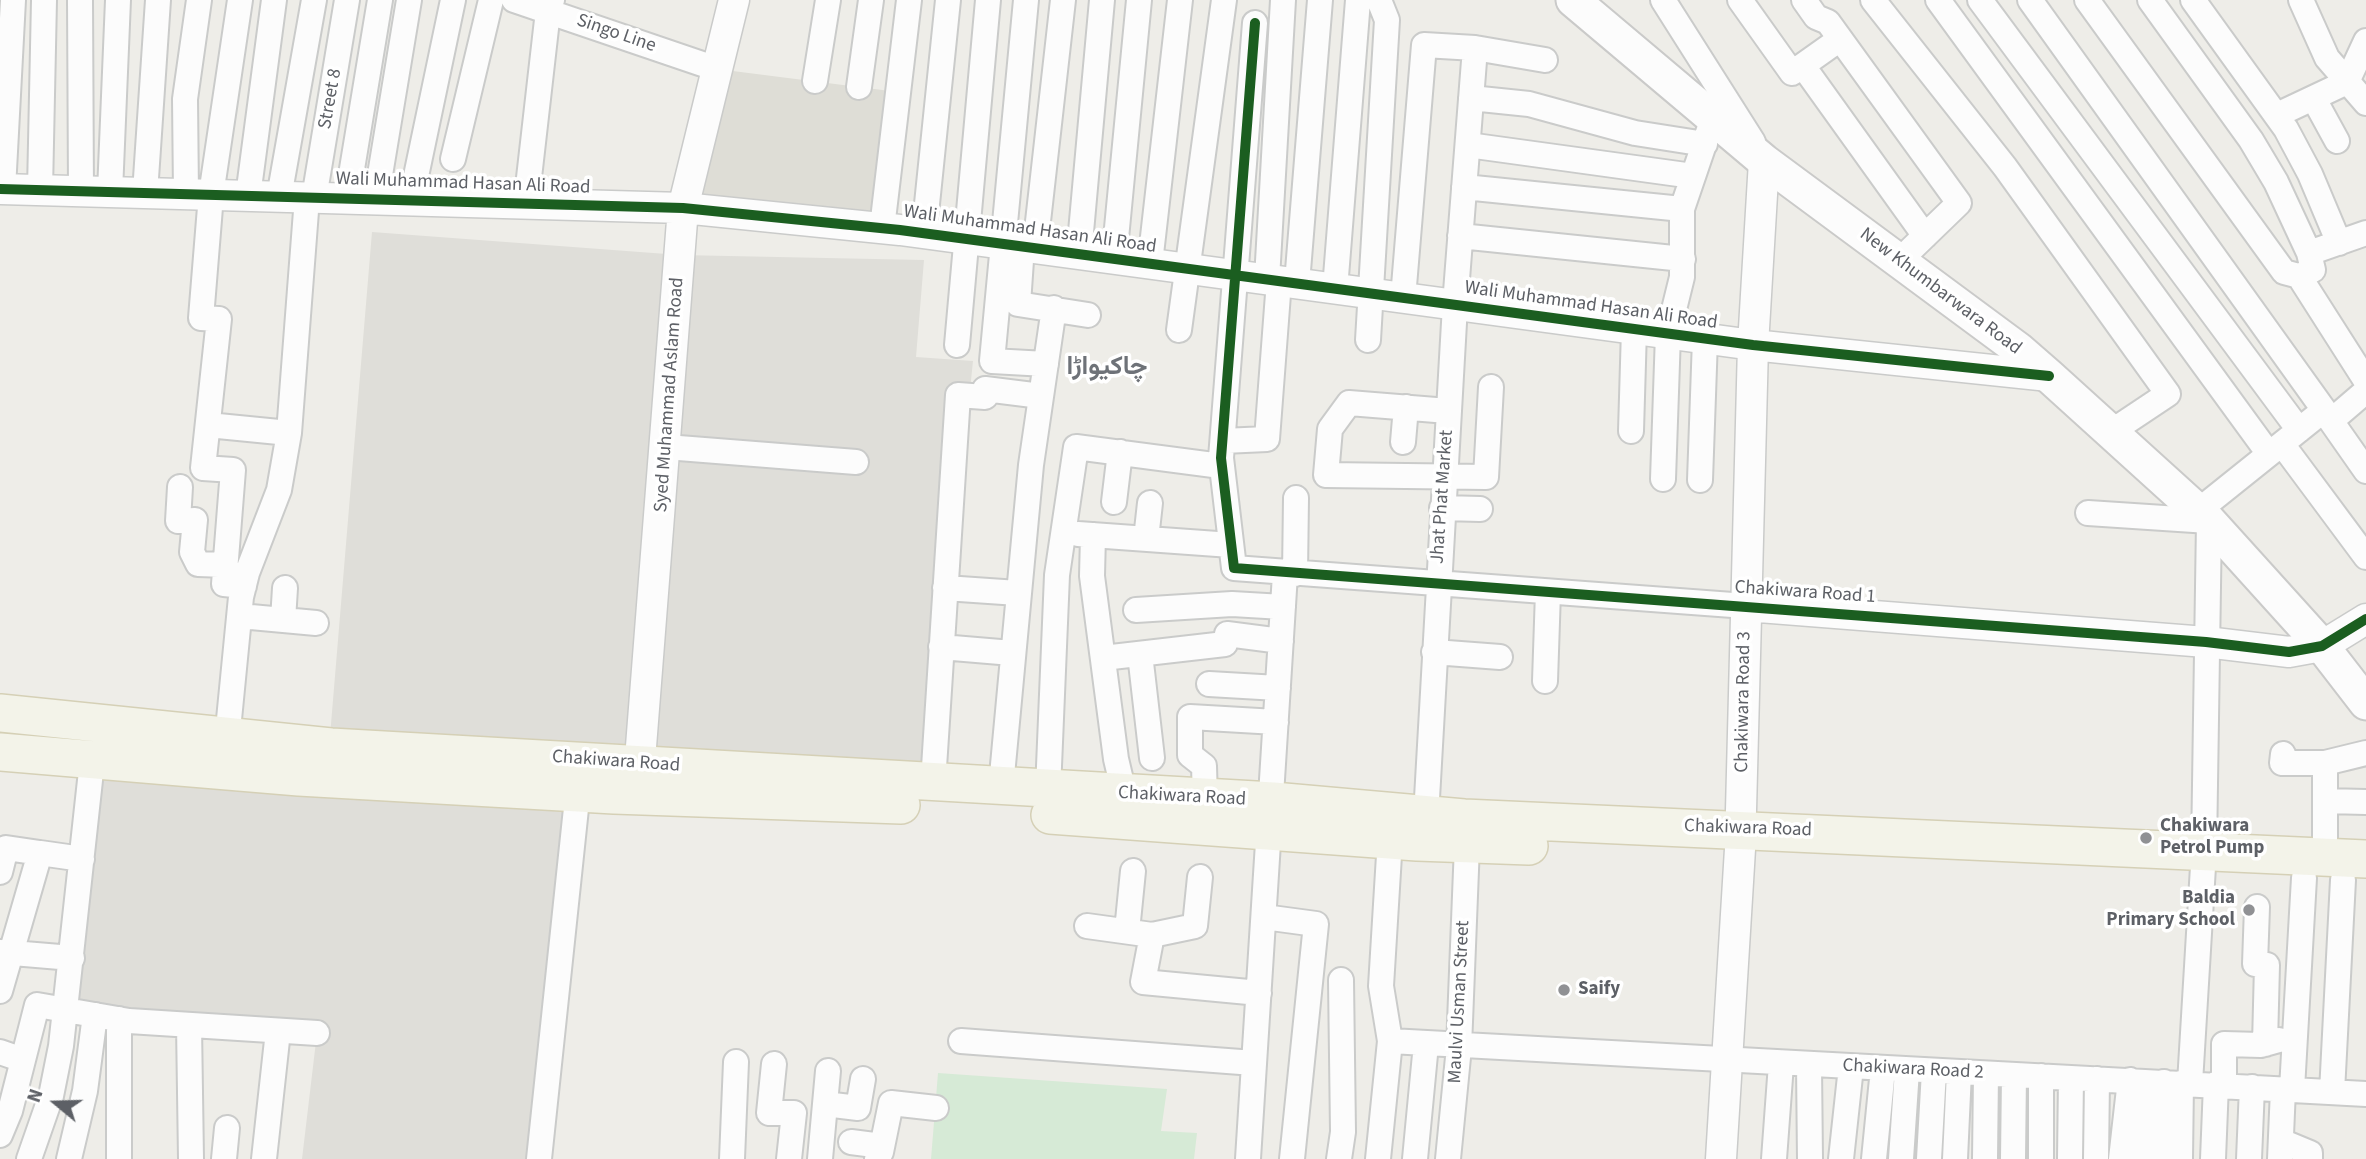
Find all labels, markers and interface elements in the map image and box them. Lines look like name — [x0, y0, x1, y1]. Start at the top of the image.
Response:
street label: Singo Line — [573, 10, 659, 58]
street label: Street 8 — [314, 67, 348, 131]
street label: Wali Muhammad Hasan Ali Road — [335, 168, 591, 200]
street label: Wali Muhammad Hasan Ali Road — [902, 201, 1158, 259]
street label: New Khumbarwara Road — [1855, 224, 2025, 360]
street label: Syed Muhammad Aslam Road — [650, 277, 690, 513]
street label: Wali Muhammad Hasan Ali Road — [1463, 277, 1719, 335]
district label: چاکیواڑا — [1066, 352, 1148, 384]
street label: Jhat Phat Market — [1427, 429, 1459, 565]
street label: Chakiwara Road 1 — [1734, 577, 1876, 609]
street label: Chakiwara Road 3 — [1731, 631, 1757, 773]
street label: Chakiwara Road — [551, 746, 681, 778]
street label: Chakiwara Road — [1117, 782, 1247, 812]
street label: Chakiwara Road — [1684, 815, 1812, 843]
place label: Chakiwara Petrol Pump — [2160, 816, 2264, 860]
marker: Chakiwara Petrol Pump — [2138, 830, 2154, 846]
place label: Baldia Primary School — [2106, 888, 2235, 932]
marker: Baldia Primary School — [2241, 902, 2257, 918]
street label: Maulvi Usman Street — [1444, 920, 1476, 1084]
place label: Saify — [1578, 979, 1620, 1001]
marker: Saify — [1556, 982, 1572, 998]
street label: Chakiwara Road 2 — [1842, 1055, 1984, 1085]
north arrow — [21, 1068, 91, 1138]
text: N — [21, 1086, 50, 1106]

